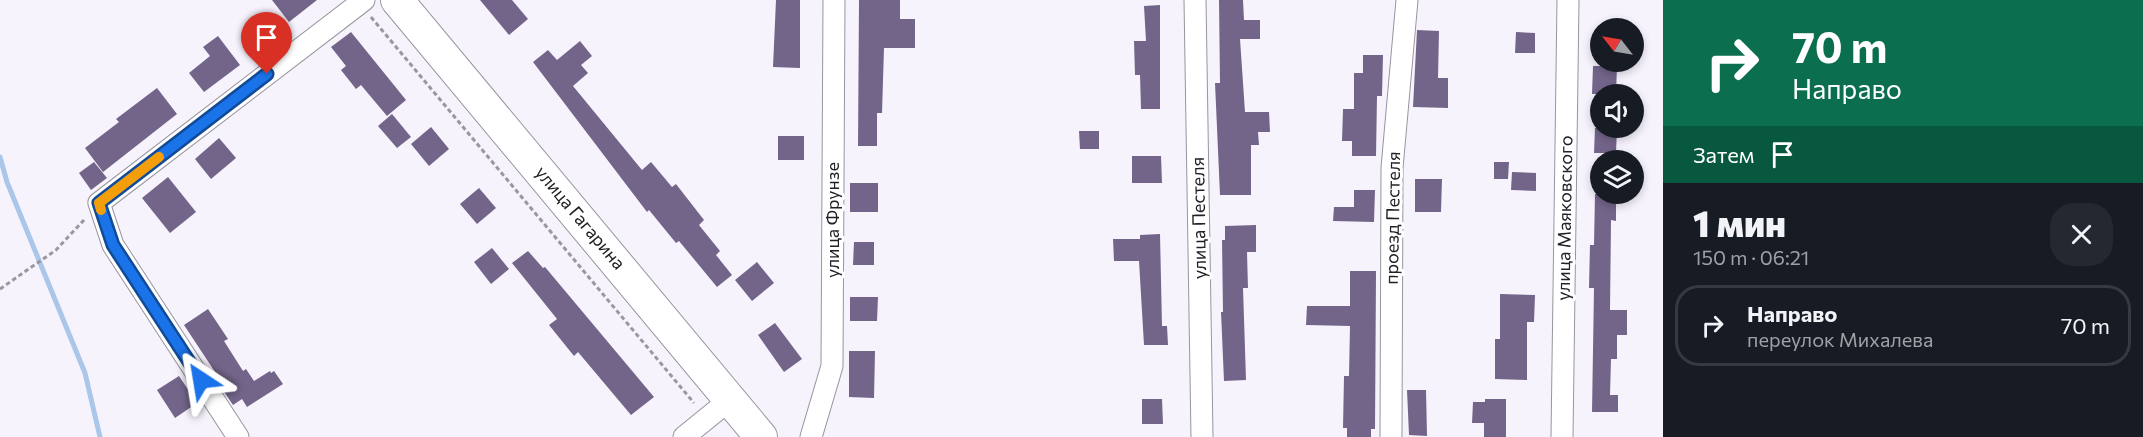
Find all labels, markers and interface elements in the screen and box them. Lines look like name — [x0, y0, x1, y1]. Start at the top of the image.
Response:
pin — [241, 12, 292, 74]
north arrow — [1590, 18, 1644, 72]
map controls — [1590, 18, 1644, 204]
text: 70 m — [1792, 20, 1887, 72]
icon: arrive — [250, 21, 283, 54]
icon: right — [1693, 24, 1771, 102]
text: Направо — [1792, 72, 1902, 105]
button: sound — [1590, 84, 1644, 138]
street label: улица Маяковского — [1552, 135, 1576, 301]
icon: arrive — [1766, 138, 1799, 171]
text: Затем — [1693, 141, 1754, 168]
button: layers — [1590, 150, 1644, 204]
street label: проезд Пестеля — [1380, 151, 1404, 285]
street label: улица Пестеля — [1186, 157, 1210, 279]
street label: улица Гагарина — [531, 161, 630, 274]
street label: улица Фрунзе — [821, 162, 843, 278]
text: 1 мин — [1693, 200, 1786, 244]
button: close — [2050, 203, 2113, 266]
text: 150 m · 06:21 — [1693, 245, 1809, 269]
text: Направо — [1747, 300, 1837, 327]
icon: right — [1696, 309, 1729, 342]
text: 70 m — [2061, 312, 2110, 339]
text: переулок Михалева — [1747, 327, 1933, 351]
position arrow — [169, 348, 233, 412]

